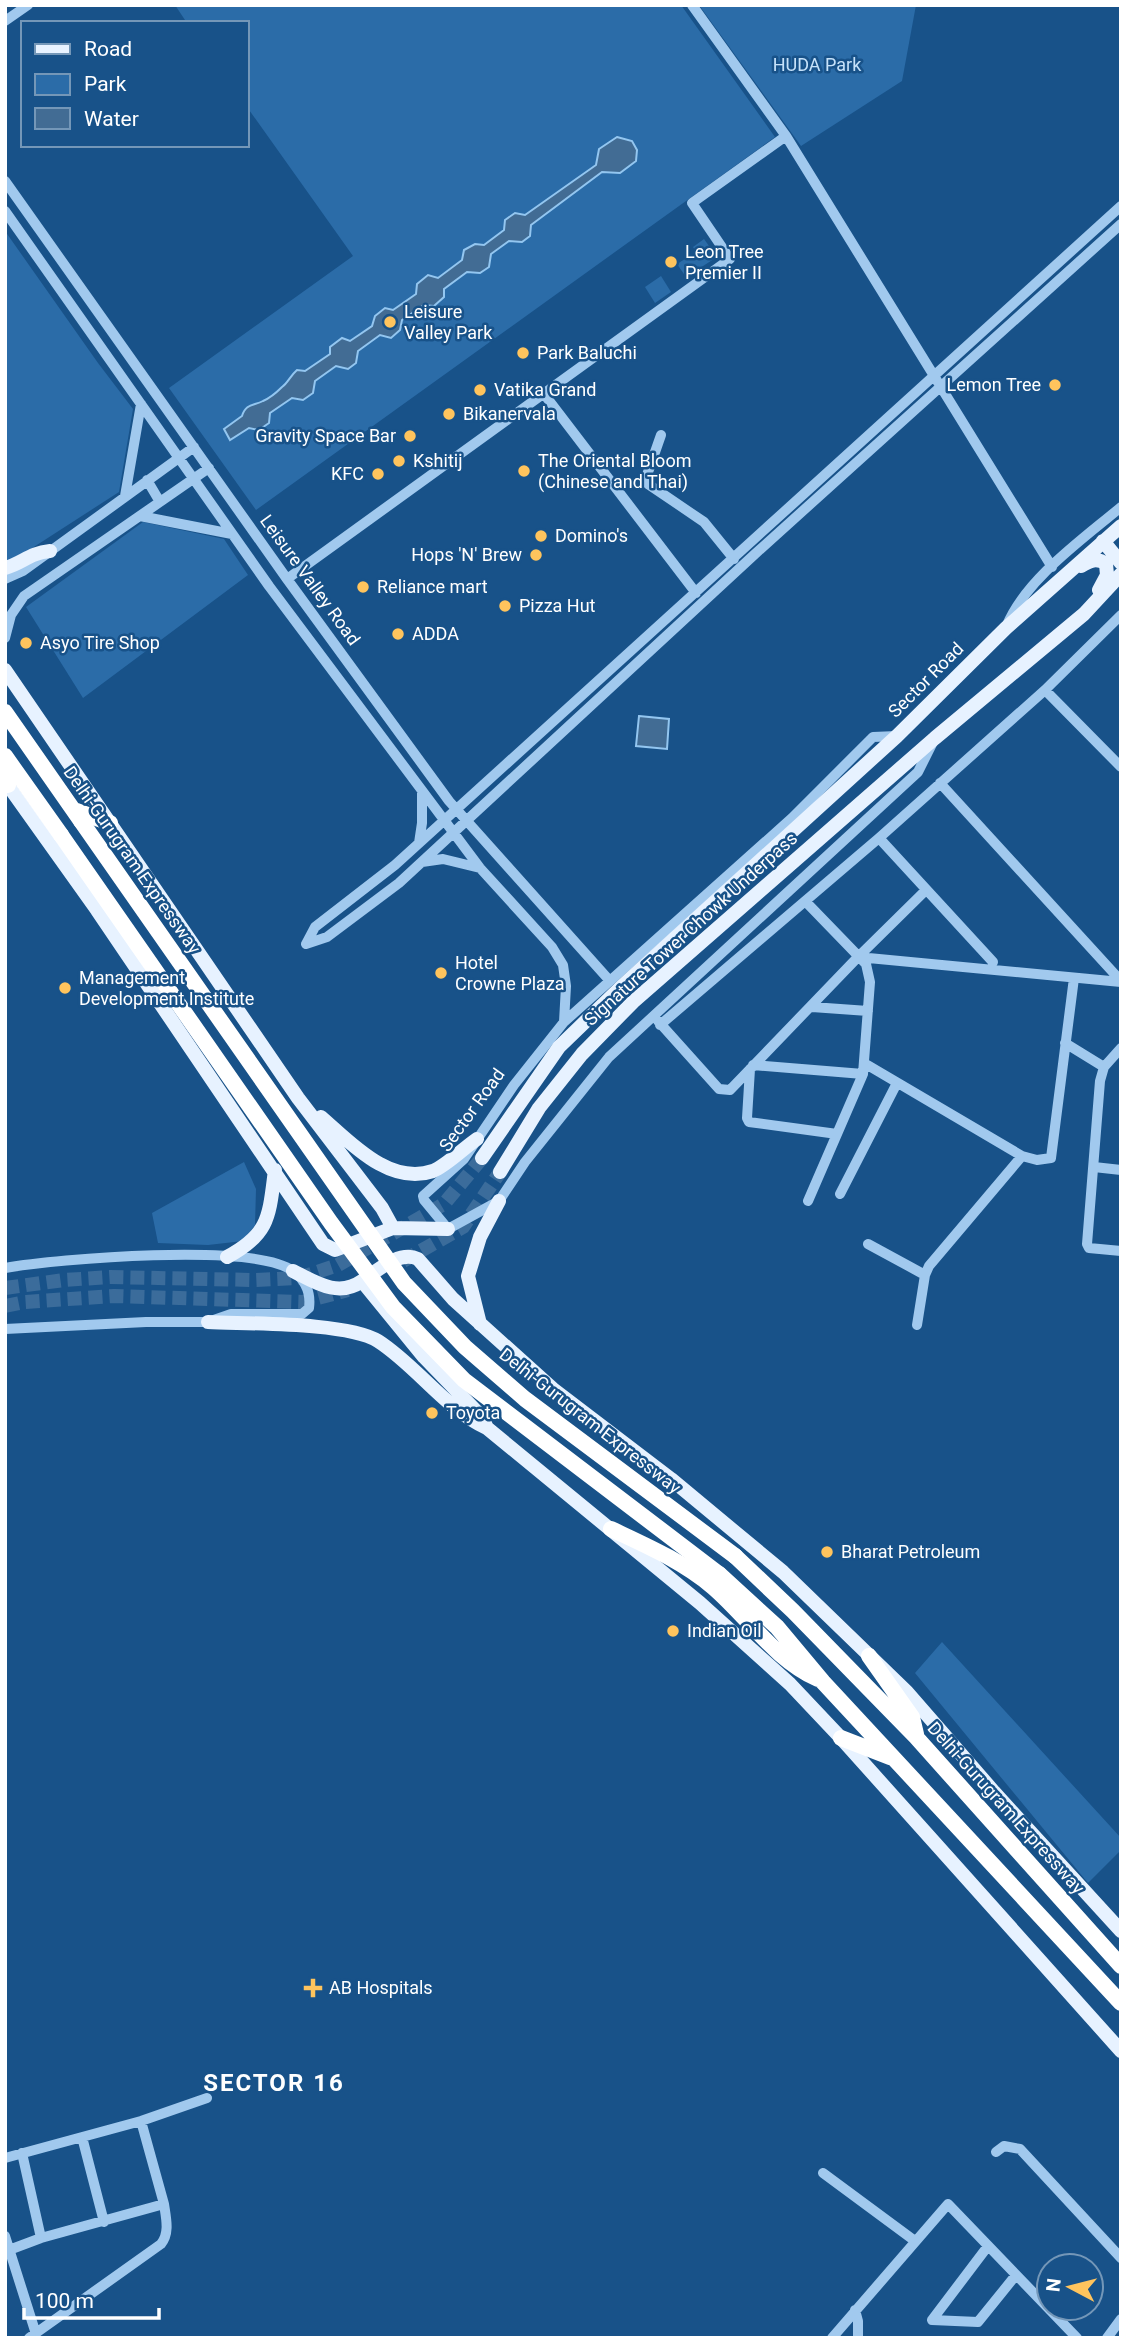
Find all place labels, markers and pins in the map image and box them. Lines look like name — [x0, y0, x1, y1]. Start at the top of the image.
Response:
place label: Leon Tree Premier II — [685, 241, 764, 283]
marker: Leon Tree Premier II — [663, 254, 679, 270]
place label: Leisure Valley Park — [404, 301, 493, 343]
marker: Leisure Valley Park — [382, 314, 398, 330]
place label: Park Baluchi — [537, 342, 637, 363]
marker: Park Baluchi — [515, 345, 531, 361]
place label: Lemon Tree — [947, 374, 1041, 395]
marker: Lemon Tree — [1047, 377, 1063, 393]
place label: Vatika Grand — [494, 379, 596, 400]
marker: Vatika Grand — [472, 382, 488, 398]
place label: Bikanervala — [463, 403, 556, 424]
marker: Bikanervala — [441, 406, 457, 422]
place label: Gravity Space Bar — [255, 425, 396, 446]
marker: Gravity Space Bar — [402, 428, 418, 444]
place label: Kshitij — [413, 450, 462, 471]
place label: The Oriental Bloom (Chinese and Thai) — [538, 450, 691, 493]
marker: Kshitij — [391, 453, 407, 469]
place label: KFC — [331, 463, 364, 484]
marker: The Oriental Bloom (Chinese and Thai) — [516, 463, 532, 479]
marker: KFC — [370, 466, 386, 482]
place label: Domino's — [555, 525, 628, 546]
marker: Domino's — [533, 528, 549, 544]
place label: Hops 'N' Brew — [411, 544, 522, 565]
marker: Hops 'N' Brew — [528, 547, 544, 563]
place label: Reliance mart — [377, 576, 488, 597]
marker: Reliance mart — [355, 579, 371, 595]
place label: Pizza Hut — [519, 595, 596, 616]
marker: Pizza Hut — [497, 598, 513, 614]
place label: ADDA — [412, 623, 459, 644]
marker: ADDA — [390, 626, 406, 642]
place label: Asyo Tire Shop — [40, 632, 160, 653]
marker: Asyo Tire Shop — [18, 635, 34, 651]
place label: Hotel Crowne Plaza — [455, 952, 565, 994]
marker: Hotel Crowne Plaza — [433, 965, 449, 981]
place label: Management Development Institute — [79, 967, 254, 1009]
marker: Management Development Institute — [57, 980, 73, 996]
place label: Toyota — [446, 1402, 500, 1423]
marker: Toyota — [424, 1405, 440, 1421]
place label: Bharat Petroleum — [841, 1541, 980, 1562]
marker: Bharat Petroleum — [819, 1544, 835, 1560]
place label: Indian Oil — [687, 1620, 762, 1641]
marker: Indian Oil — [665, 1623, 681, 1639]
place label: AB Hospitals — [329, 1977, 433, 1998]
marker: AB Hospitals — [303, 1978, 323, 1998]

